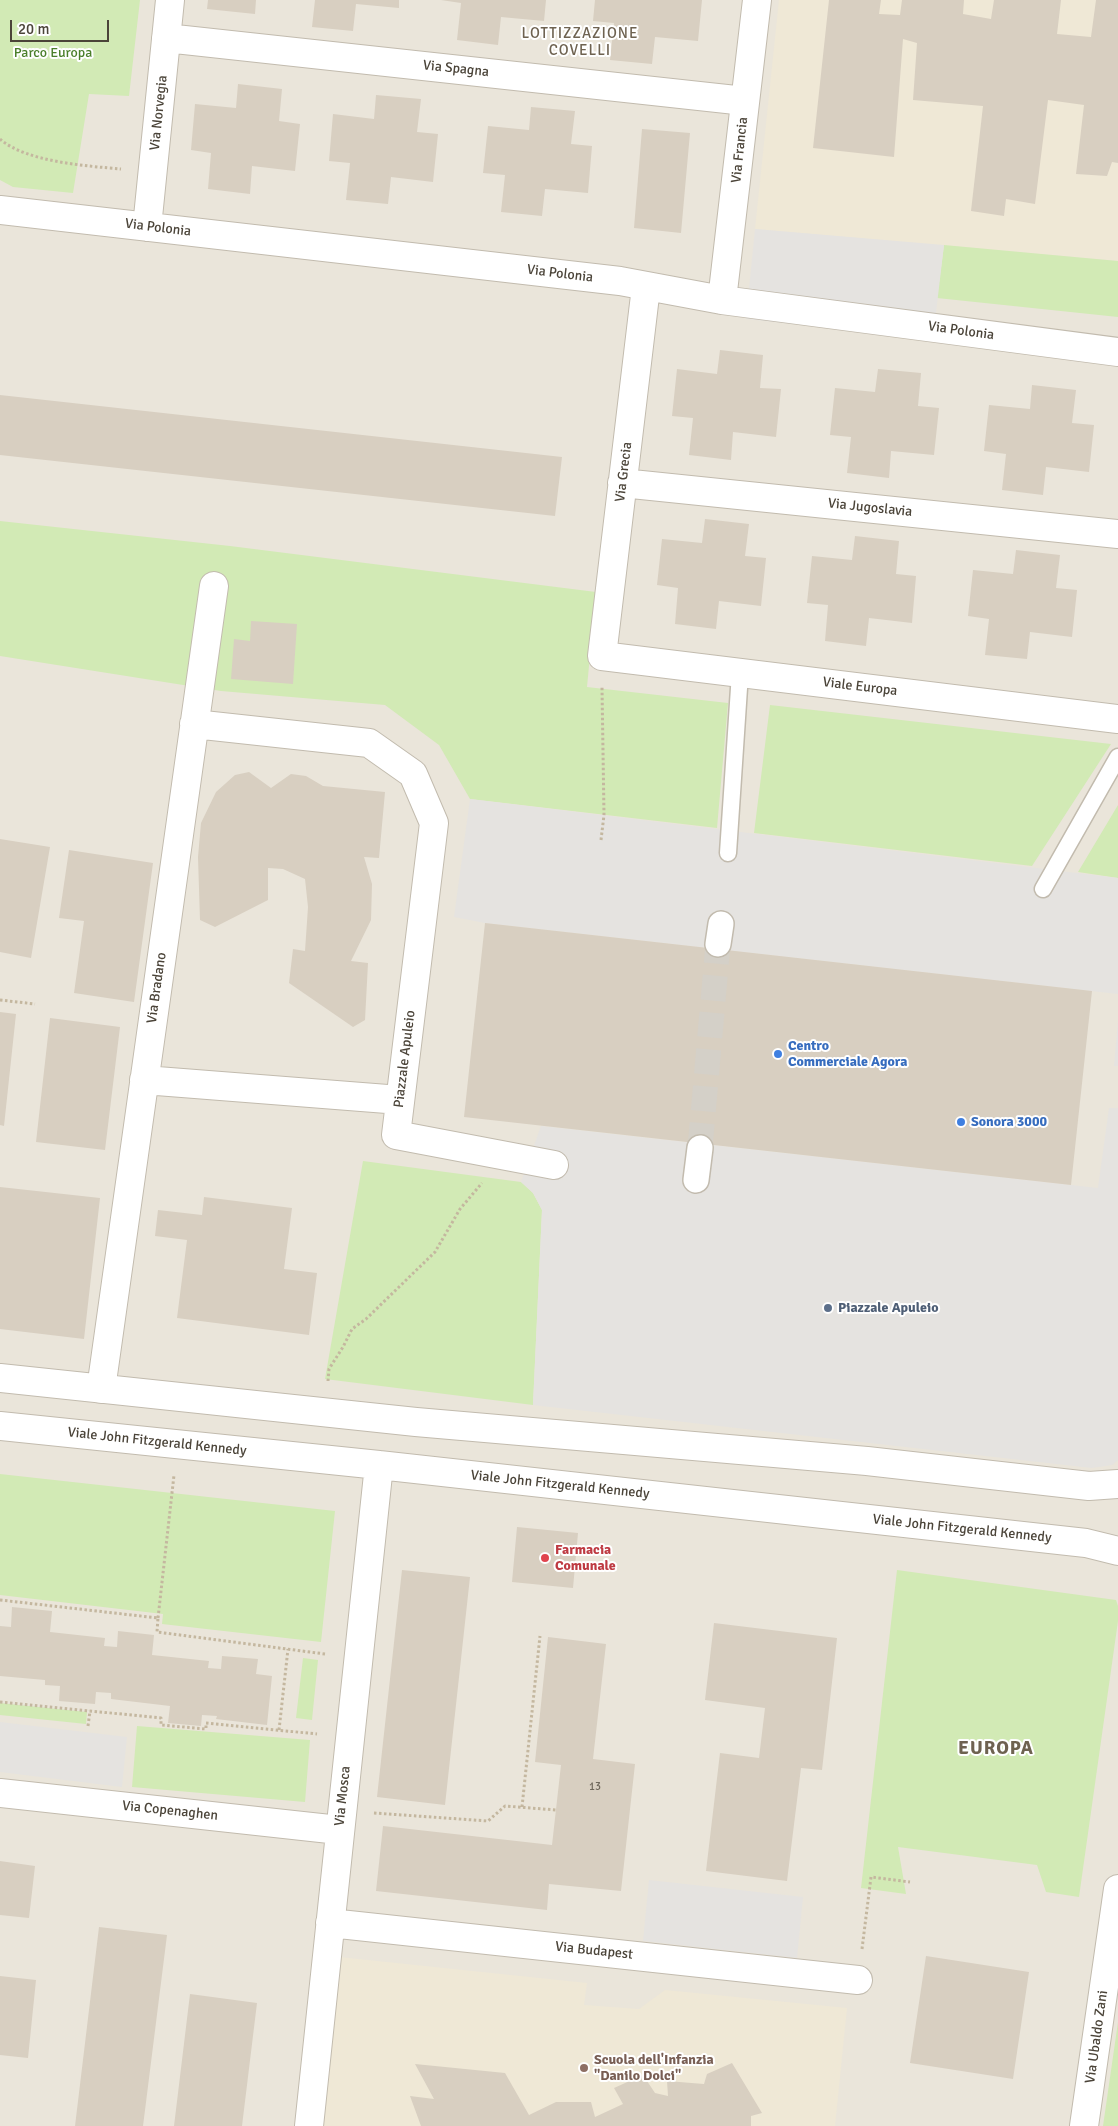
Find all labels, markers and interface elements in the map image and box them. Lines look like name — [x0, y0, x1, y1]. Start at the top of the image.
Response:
scale bar — [12, 10, 111, 42]
text: 20 m — [18, 20, 49, 38]
district label: LOTTIZZAZIONE COVELLI — [520, 25, 640, 60]
park label: Parco Europa — [14, 45, 92, 61]
street label: Via Spagna — [422, 57, 490, 81]
street label: Via Norvegia — [147, 74, 171, 152]
street label: Via Francia — [728, 116, 752, 184]
street label: Via Polonia — [124, 216, 192, 240]
street label: Via Polonia — [526, 262, 594, 286]
street label: Via Polonia — [927, 318, 995, 344]
street label: Via Grecia — [612, 441, 636, 503]
street label: Via Jugoslavia — [827, 495, 913, 521]
street label: Viale Europa — [822, 674, 898, 700]
street label: Via Bradano — [144, 951, 170, 1025]
street label: Piazzale Apuleio — [391, 1009, 419, 1109]
place label: Centro Commerciale Agora — [788, 1038, 907, 1070]
marker: Centro Commerciale Agora — [772, 1048, 784, 1060]
place label: Sonora 3000 — [971, 1114, 1047, 1130]
marker: Sonora 3000 — [955, 1116, 967, 1128]
place label: Piazzale Apuleio — [838, 1300, 938, 1316]
marker: Piazzale Apuleio — [822, 1302, 834, 1314]
street label: Viale John Fitzgerald Kennedy — [67, 1424, 247, 1460]
street label: Viale John Fitzgerald Kennedy — [470, 1467, 650, 1503]
street label: Viale John Fitzgerald Kennedy — [872, 1511, 1052, 1547]
place label: Farmacia Comunale — [555, 1542, 616, 1574]
marker: Farmacia Comunale — [539, 1552, 551, 1564]
district label: EUROPA — [957, 1738, 1035, 1760]
street label: Via Mosca — [331, 1765, 355, 1827]
house number: 13 — [589, 1780, 601, 1794]
street label: Via Copenaghen — [121, 1798, 219, 1824]
street label: Via Budapest — [554, 1939, 634, 1963]
street label: Via Ubaldo Zani — [1082, 1989, 1112, 2085]
place label: Scuola dell'Infanzia "Danilo Dolci" — [594, 2052, 714, 2084]
marker: Scuola dell'Infanzia "Danilo Dolci" — [578, 2062, 590, 2074]

